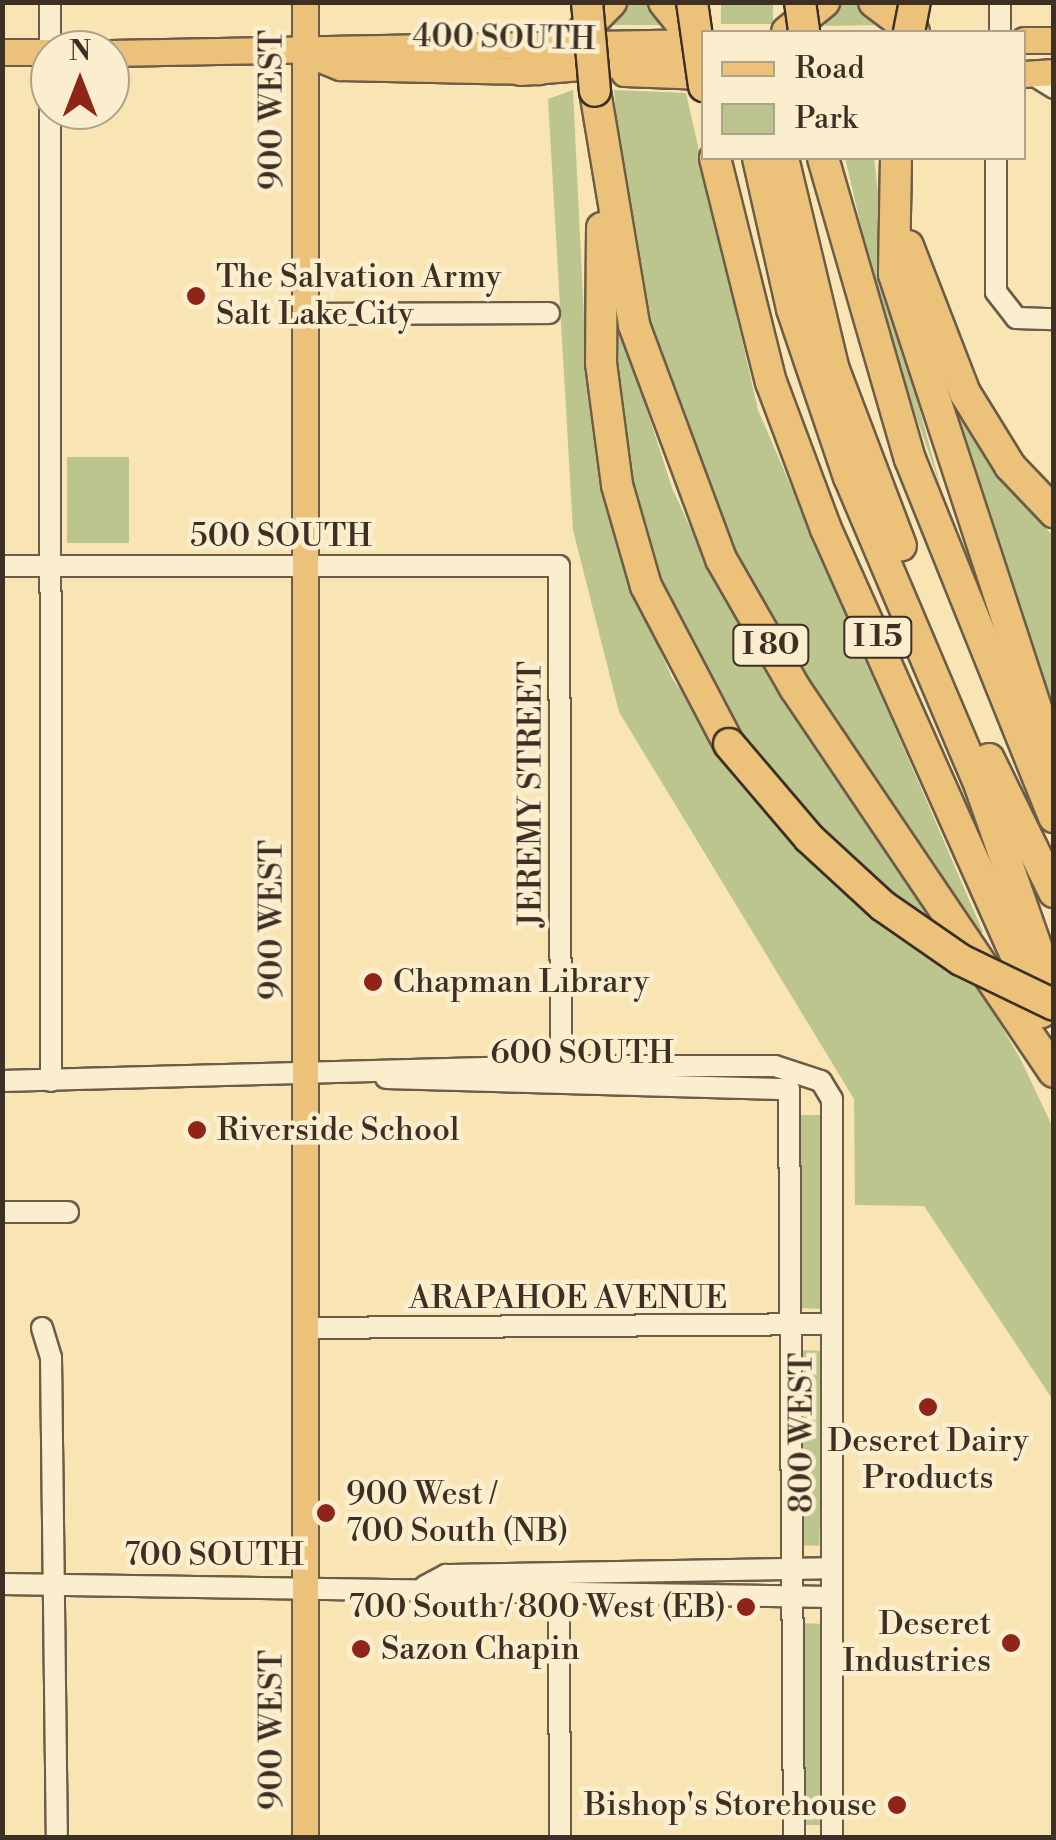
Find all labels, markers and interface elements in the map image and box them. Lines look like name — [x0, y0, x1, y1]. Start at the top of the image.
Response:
street label: 400 SOUTH — [412, 17, 596, 59]
north arrow — [30, 30, 130, 130]
street label: 900 WEST — [253, 30, 291, 190]
legend — [701, 30, 1026, 160]
text: N — [69, 34, 91, 69]
text: Road — [795, 50, 865, 88]
text: Park — [795, 100, 857, 138]
place label: The Salvation Army Salt Lake City — [216, 259, 501, 334]
marker: The Salvation Army Salt Lake City — [185, 285, 207, 307]
street label: 500 SOUTH — [190, 517, 372, 555]
road number: I 15 — [843, 612, 913, 662]
road number: I 80 — [731, 620, 811, 670]
street label: JEREMY STREET — [512, 661, 550, 927]
street label: 900 WEST — [253, 840, 291, 1000]
place label: Chapman Library — [393, 963, 649, 1001]
marker: Chapman Library — [362, 971, 384, 993]
street label: 600 SOUTH — [490, 1034, 674, 1072]
place label: Riverside School — [217, 1111, 459, 1149]
marker: Riverside School — [186, 1119, 208, 1141]
street label: ARAPAHOE AVENUE — [409, 1279, 727, 1317]
street label: 800 WEST — [783, 1353, 821, 1513]
marker: Deseret Dairy Products — [917, 1396, 939, 1418]
place label: Deseret Dairy Products — [828, 1423, 1028, 1498]
place label: 900 West / 700 South (NB) — [346, 1476, 568, 1551]
marker: 900 West / 700 South (NB) — [315, 1502, 337, 1524]
street label: 700 SOUTH — [124, 1536, 304, 1574]
place label: 700 South / 800 West (EB) — [349, 1588, 726, 1626]
marker: 700 South / 800 West (EB) — [735, 1596, 757, 1618]
place label: Deseret Industries — [843, 1606, 991, 1681]
place label: Sazon Chapin — [381, 1630, 580, 1668]
marker: Deseret Industries — [1000, 1632, 1022, 1654]
marker: Sazon Chapin — [350, 1638, 372, 1660]
street label: 900 WEST — [253, 1650, 291, 1810]
place label: Bishop's Storehouse — [584, 1786, 877, 1824]
marker: Bishop's Storehouse — [886, 1794, 908, 1816]

